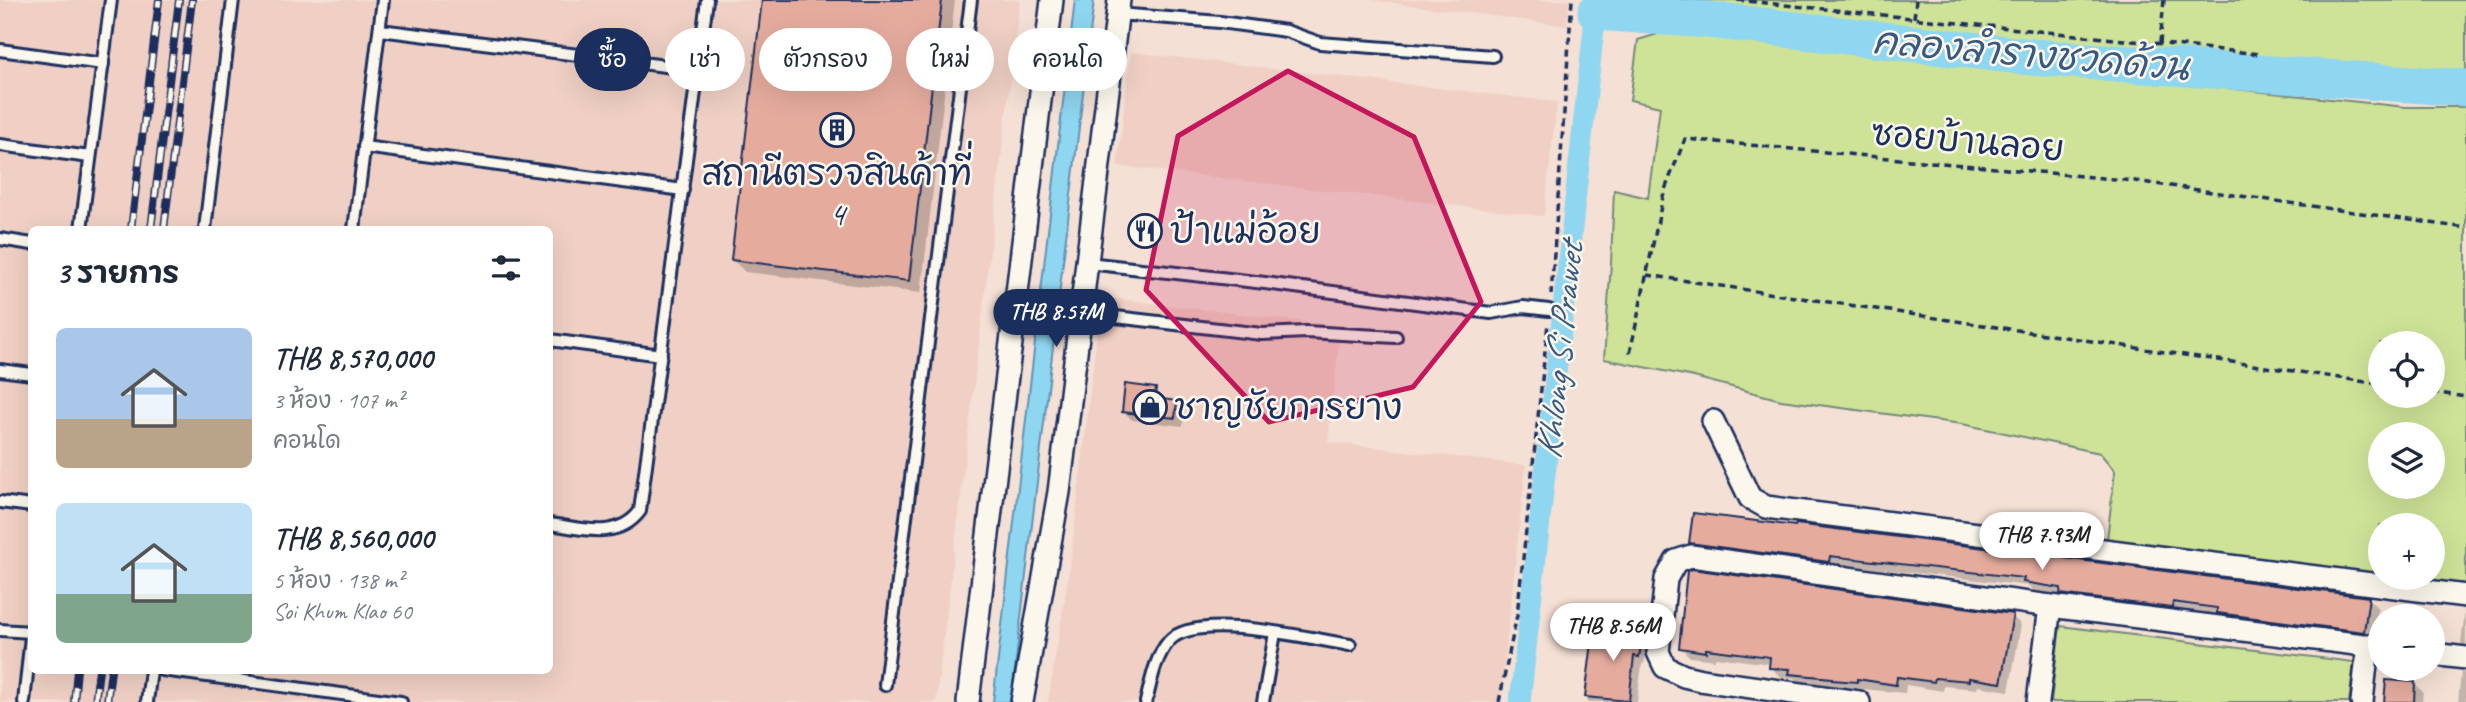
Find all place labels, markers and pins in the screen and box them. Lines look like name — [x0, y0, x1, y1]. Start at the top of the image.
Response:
building icon: สถานีตรวจสินค้าที่ 4 — [818, 111, 856, 149]
place label: สถานีตรวจสินค้าที่ 4 — [702, 140, 972, 236]
place label: ป้าแม่อ้อย — [1170, 208, 1321, 254]
restaurant icon: ป้าแม่อ้อย — [1126, 212, 1164, 250]
pin: THB 8.57M — [976, 290, 1136, 349]
place label: ชาญชัยการยาง — [1174, 385, 1402, 430]
shop icon: ชาญชัยการยาง — [1131, 388, 1169, 426]
pin: THB 7.93M — [1962, 512, 2122, 572]
pin: THB 8.56M — [1533, 604, 1693, 663]

